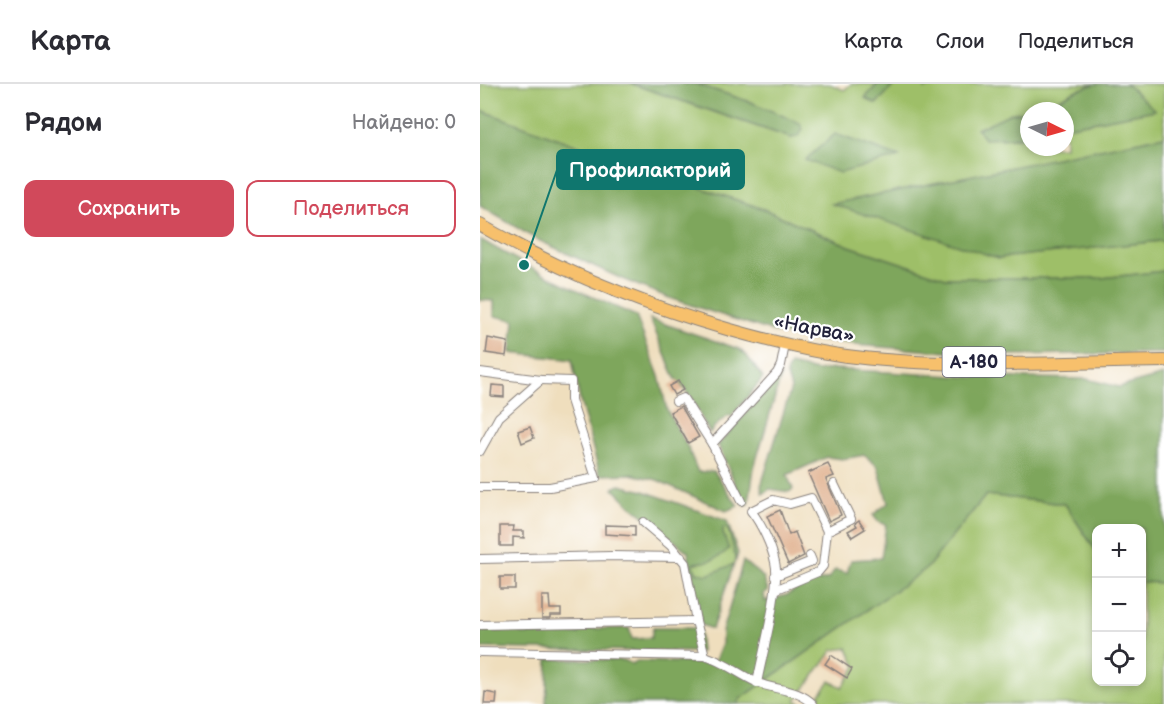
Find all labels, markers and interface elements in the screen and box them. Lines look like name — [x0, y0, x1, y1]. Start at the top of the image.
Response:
text: Карта — [30, 25, 110, 58]
text: Карта — [844, 29, 903, 54]
text: Слои — [936, 29, 985, 54]
text: Поделиться — [1018, 29, 1134, 54]
north arrow — [1020, 102, 1074, 156]
text: Рядом — [24, 108, 102, 139]
text: Найдено: 0 — [352, 111, 456, 135]
callout: Профилакторий — [557, 150, 744, 189]
text: Профилакторий — [569, 158, 731, 183]
button: Сохранить — [24, 180, 234, 237]
button: Поделиться — [246, 180, 456, 237]
street label: «Нарва» — [772, 309, 856, 349]
road number: А-180 — [942, 347, 1006, 377]
map controls — [1092, 524, 1146, 686]
button: + — [1092, 524, 1146, 578]
button: − — [1092, 578, 1146, 632]
button: locate — [1092, 632, 1146, 686]

